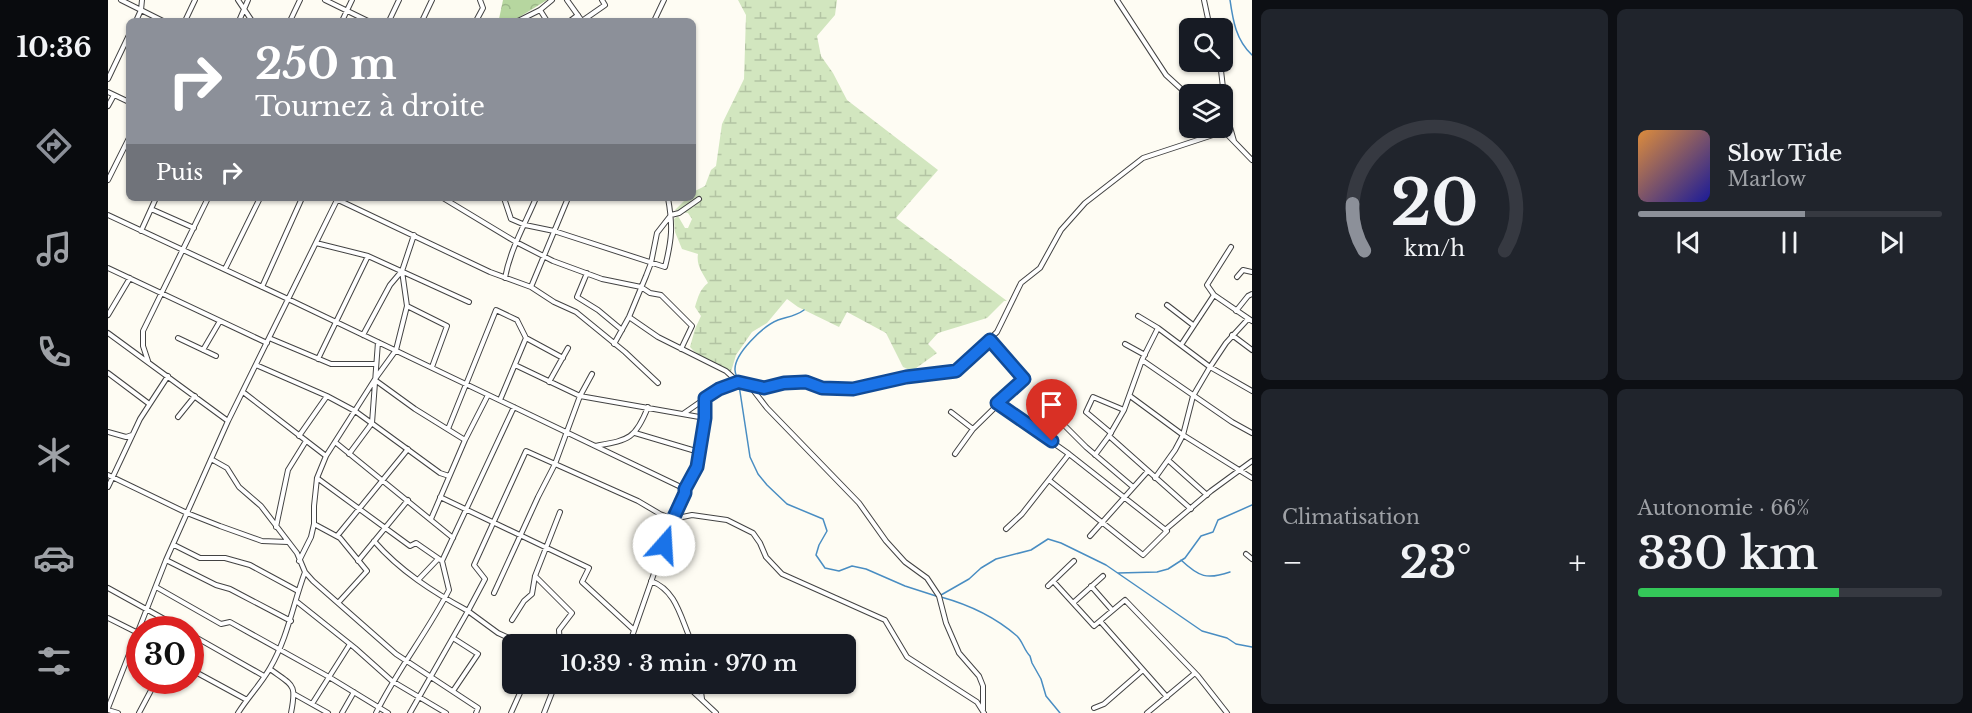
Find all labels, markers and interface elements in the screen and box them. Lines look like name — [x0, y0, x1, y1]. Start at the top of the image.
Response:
map controls — [1179, 18, 1233, 138]
button: search — [1179, 18, 1233, 72]
text: 10:36 — [16, 31, 92, 64]
text: 250 m — [255, 38, 397, 90]
icon: right — [156, 42, 234, 120]
button: layers — [1179, 84, 1233, 138]
text: Tournez à droite — [255, 90, 485, 123]
icon: directions — [33, 125, 75, 167]
text: Slow Tide — [1728, 140, 1842, 167]
icon: right — [215, 156, 248, 189]
text: Puis — [156, 159, 203, 186]
text: 20 — [1390, 165, 1478, 243]
text: Marlow — [1728, 167, 1806, 191]
icon: previous — [1672, 226, 1705, 259]
icon: pause — [1773, 226, 1806, 259]
icon: next — [1875, 226, 1908, 259]
icon: music — [33, 228, 75, 270]
text: km/h — [1404, 236, 1465, 263]
icon: phone — [33, 331, 75, 373]
pin — [1026, 379, 1077, 441]
icon: arrive — [1035, 388, 1068, 421]
icon: climate — [33, 434, 75, 476]
text: Autonomie · 66% — [1638, 496, 1810, 520]
text: Climatisation — [1282, 505, 1420, 529]
position arrow — [632, 513, 696, 577]
text: 330 km — [1638, 525, 1818, 581]
text: 23° — [1399, 534, 1472, 590]
icon: car — [33, 537, 75, 579]
text: − — [1282, 542, 1303, 583]
text: + — [1568, 542, 1587, 583]
speed limit sign: 30 — [126, 616, 204, 694]
icon: filters — [33, 640, 75, 682]
text: 10:39 · 3 min · 970 m — [561, 650, 797, 677]

